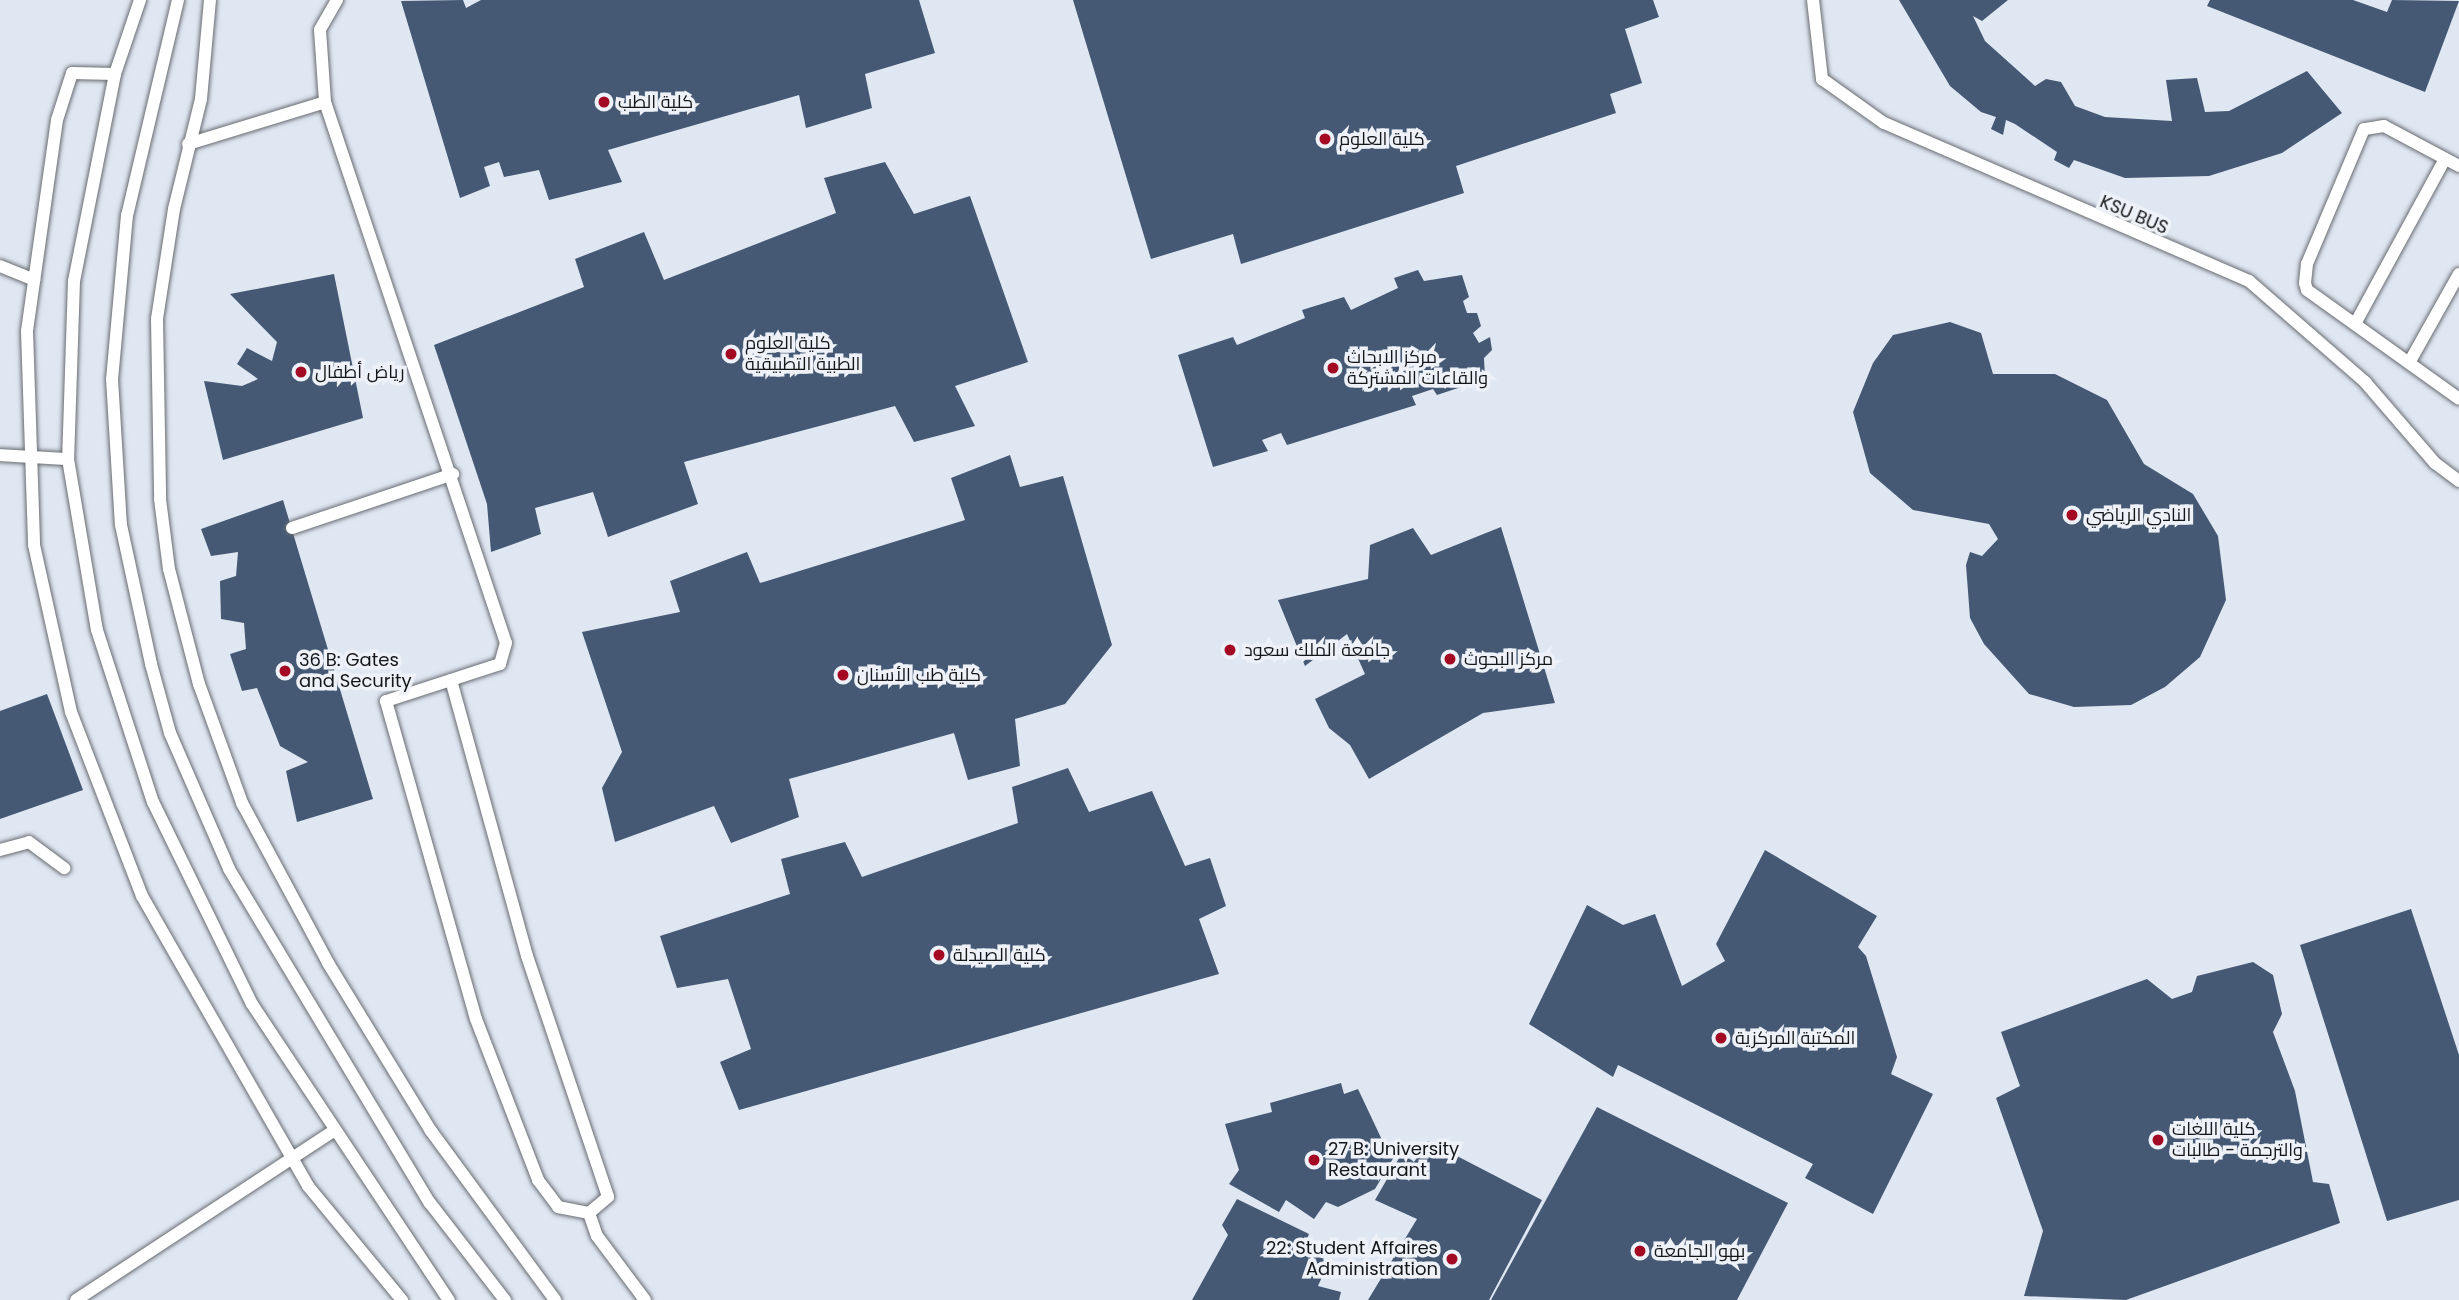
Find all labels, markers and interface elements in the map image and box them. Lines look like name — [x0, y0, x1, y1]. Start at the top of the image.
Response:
place label: كلية الطب — [618, 91, 693, 113]
marker: كلية الطب — [596, 94, 612, 110]
place label: كلية العلوم — [1339, 128, 1425, 150]
marker: كلية العلوم — [1317, 131, 1333, 147]
street label: KSU BUS — [2097, 191, 2171, 239]
place label: كلية العلوم الطبية التطبيقية — [745, 333, 860, 376]
marker: كلية العلوم الطبية التطبيقية — [723, 346, 739, 362]
place label: مركز الابحاث والقاعات المشتركة — [1347, 347, 1488, 390]
marker: مركز الابحاث والقاعات المشتركة — [1325, 360, 1341, 376]
place label: رياض أطفال — [315, 361, 405, 383]
marker: رياض أطفال — [293, 364, 309, 380]
place label: النادي الرياضي — [2086, 504, 2191, 526]
marker: النادي الرياضي — [2064, 507, 2080, 523]
place label: جامعة الملك سعود — [1244, 639, 1390, 661]
marker: جامعة الملك سعود — [1222, 642, 1238, 658]
place label: مركز البحوث — [1464, 648, 1553, 670]
place label: 36 B: Gates and Security — [299, 650, 412, 692]
marker: مركز البحوث — [1442, 651, 1458, 667]
marker: 36 B: Gates and Security — [277, 663, 293, 679]
place label: كلية طب الأسنان — [857, 664, 981, 686]
marker: كلية طب الأسنان — [835, 667, 851, 683]
place label: كلية الصيدلة — [953, 944, 1046, 966]
marker: كلية الصيدلة — [931, 947, 947, 963]
place label: المكتبة المركزية — [1735, 1027, 1855, 1049]
marker: المكتبة المركزية — [1713, 1030, 1729, 1046]
place label: كلية اللغات والترجمة - طالبات — [2172, 1119, 2303, 1162]
marker: كلية اللغات والترجمة - طالبات — [2150, 1132, 2166, 1148]
place label: 27 B: University Restaurant — [1328, 1139, 1459, 1182]
marker: 27 B: University Restaurant — [1306, 1152, 1322, 1168]
place label: 22: Student Affaires Administration — [1266, 1238, 1438, 1280]
place label: بهو الجامعة — [1654, 1240, 1745, 1262]
marker: بهو الجامعة — [1632, 1243, 1648, 1259]
marker: 22: Student Affaires Administration — [1444, 1251, 1460, 1267]

